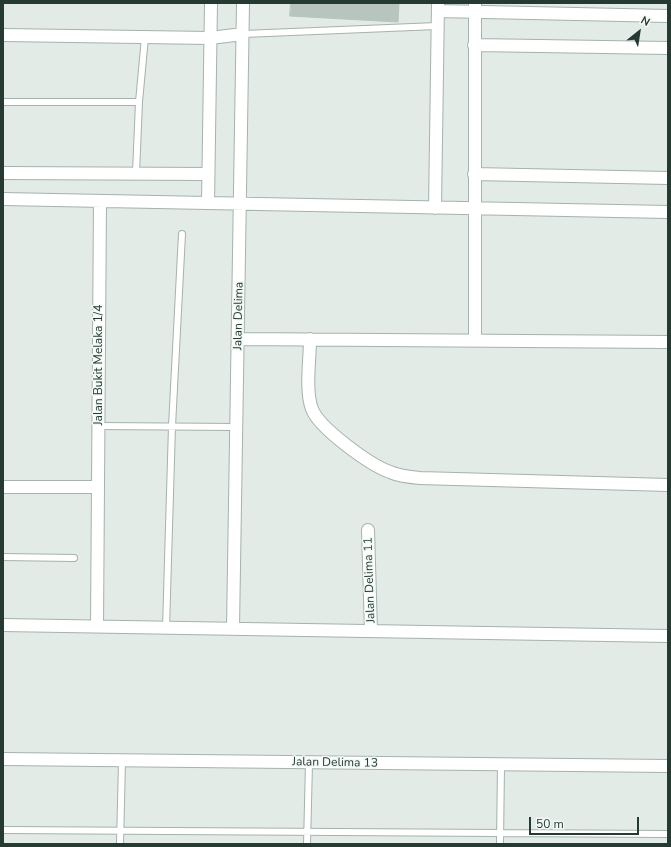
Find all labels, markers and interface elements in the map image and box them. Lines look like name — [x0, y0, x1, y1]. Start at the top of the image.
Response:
north arrow — [619, 12, 659, 52]
text: N — [638, 13, 653, 30]
street label: Jalan Delima — [231, 282, 247, 350]
street label: Jalan Bukit Melaka 1/4 — [92, 305, 106, 425]
street label: Jalan Delima 11 — [361, 537, 379, 623]
street label: Jalan Delima 13 — [292, 755, 378, 771]
scale bar — [531, 809, 641, 835]
text: 50 m — [536, 816, 564, 832]

